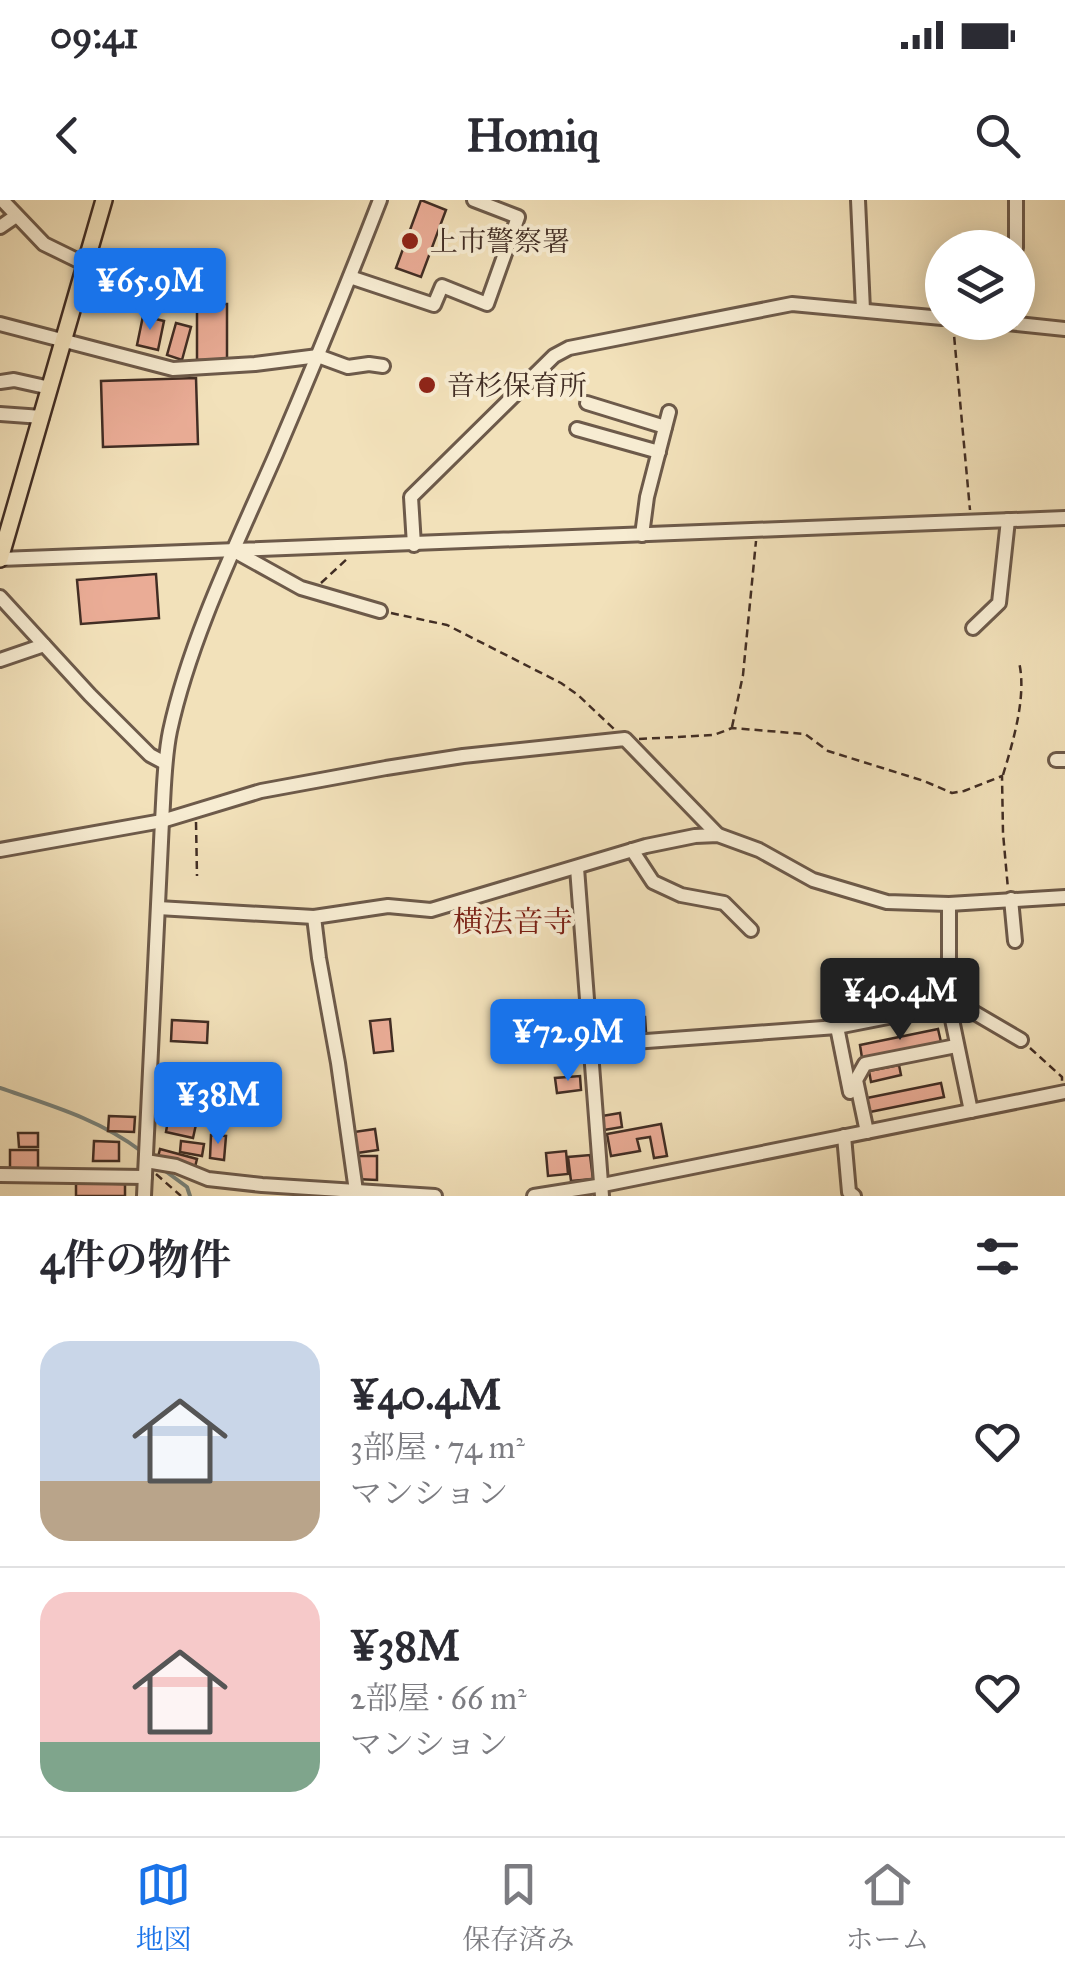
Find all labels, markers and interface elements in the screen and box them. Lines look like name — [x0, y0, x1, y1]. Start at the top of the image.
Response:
text: 09:41 — [50, 12, 138, 58]
icon: back — [40, 108, 95, 163]
text: Homiq — [466, 108, 599, 163]
icon: search — [970, 108, 1025, 163]
place label: 上市警察署 — [430, 224, 570, 259]
marker: 上市警察署 — [399, 230, 421, 252]
map controls — [925, 230, 1035, 340]
button: layers — [925, 230, 1035, 340]
pin: ¥65.9M — [69, 248, 231, 333]
text: ¥65.9M — [96, 261, 204, 300]
place label: 音杉保育所 — [447, 368, 587, 403]
marker: 音杉保育所 — [416, 374, 438, 396]
district label: 横法音寺 — [453, 904, 573, 940]
pin: ¥40.4M — [819, 958, 981, 1043]
text: ¥40.4M — [842, 971, 958, 1010]
pin: ¥72.9M — [487, 999, 649, 1084]
text: ¥72.9M — [512, 1012, 624, 1051]
pin: ¥38M — [159, 1062, 277, 1147]
text: ¥38M — [176, 1075, 260, 1114]
icon: filters — [970, 1229, 1025, 1284]
text: 4件の物件 — [40, 1234, 231, 1286]
text: ¥40.4M — [350, 1369, 501, 1421]
icon: home — [120, 1381, 240, 1501]
icon: heart — [970, 1414, 1025, 1469]
text: 3部屋 · 74 m² — [350, 1428, 525, 1467]
text: マンション — [350, 1474, 509, 1513]
text: ¥38M — [350, 1620, 460, 1672]
icon: home — [120, 1632, 240, 1752]
icon: heart — [970, 1665, 1025, 1720]
text: 2部屋 · 66 m² — [350, 1679, 526, 1718]
text: マンション — [350, 1725, 509, 1764]
tab: 地図 — [135, 1857, 192, 1957]
tab: 保存済み — [462, 1857, 575, 1957]
tab: ホーム — [845, 1857, 930, 1957]

